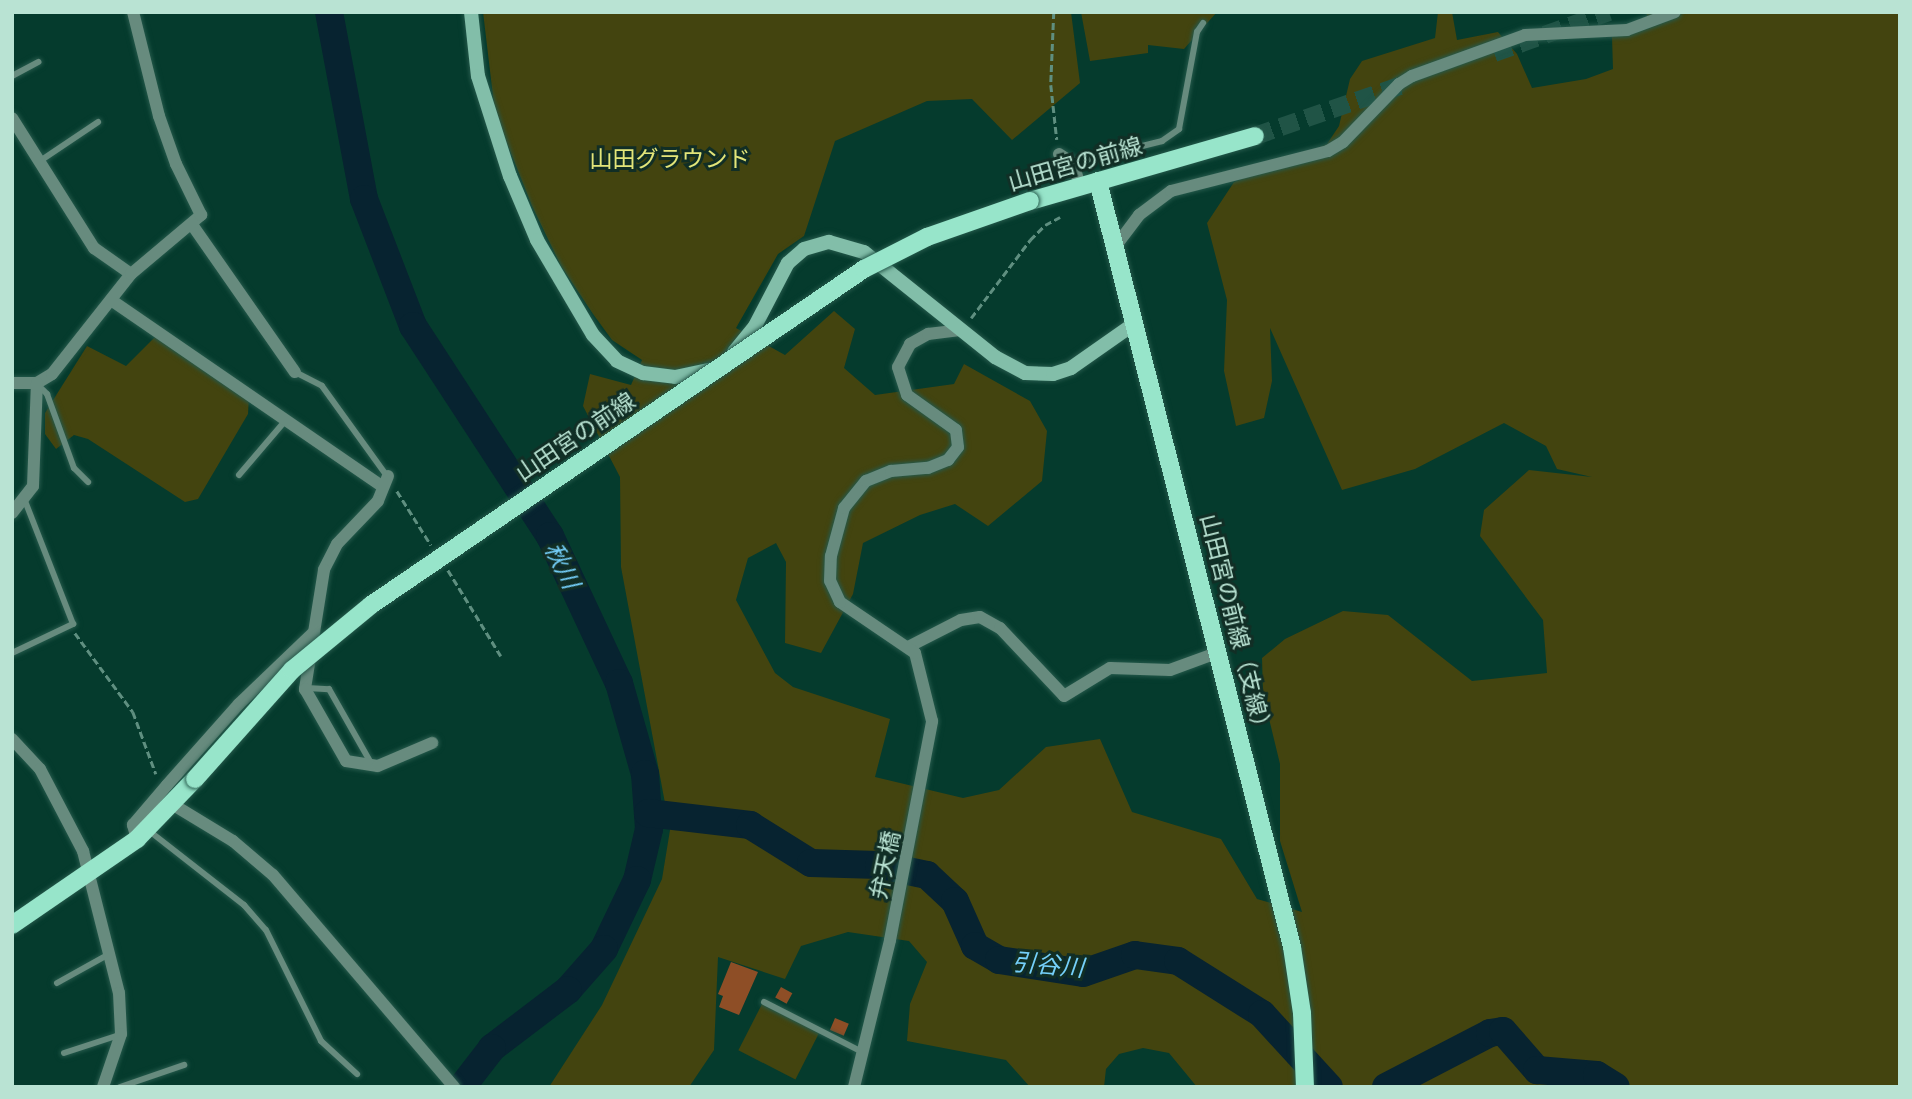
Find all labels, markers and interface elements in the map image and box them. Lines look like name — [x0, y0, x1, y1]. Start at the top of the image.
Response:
street label: 山田宮の前線 — [1005, 131, 1145, 195]
park label: 山田グラウンド — [590, 144, 750, 172]
street label: 山田宮の前線 — [510, 386, 640, 486]
street label: 山田宮の前線（支線） — [1196, 511, 1278, 741]
water label: 秋川 — [540, 537, 586, 593]
street label: 弁天橋 — [863, 828, 905, 902]
water label: 引谷川 — [1011, 947, 1085, 981]

